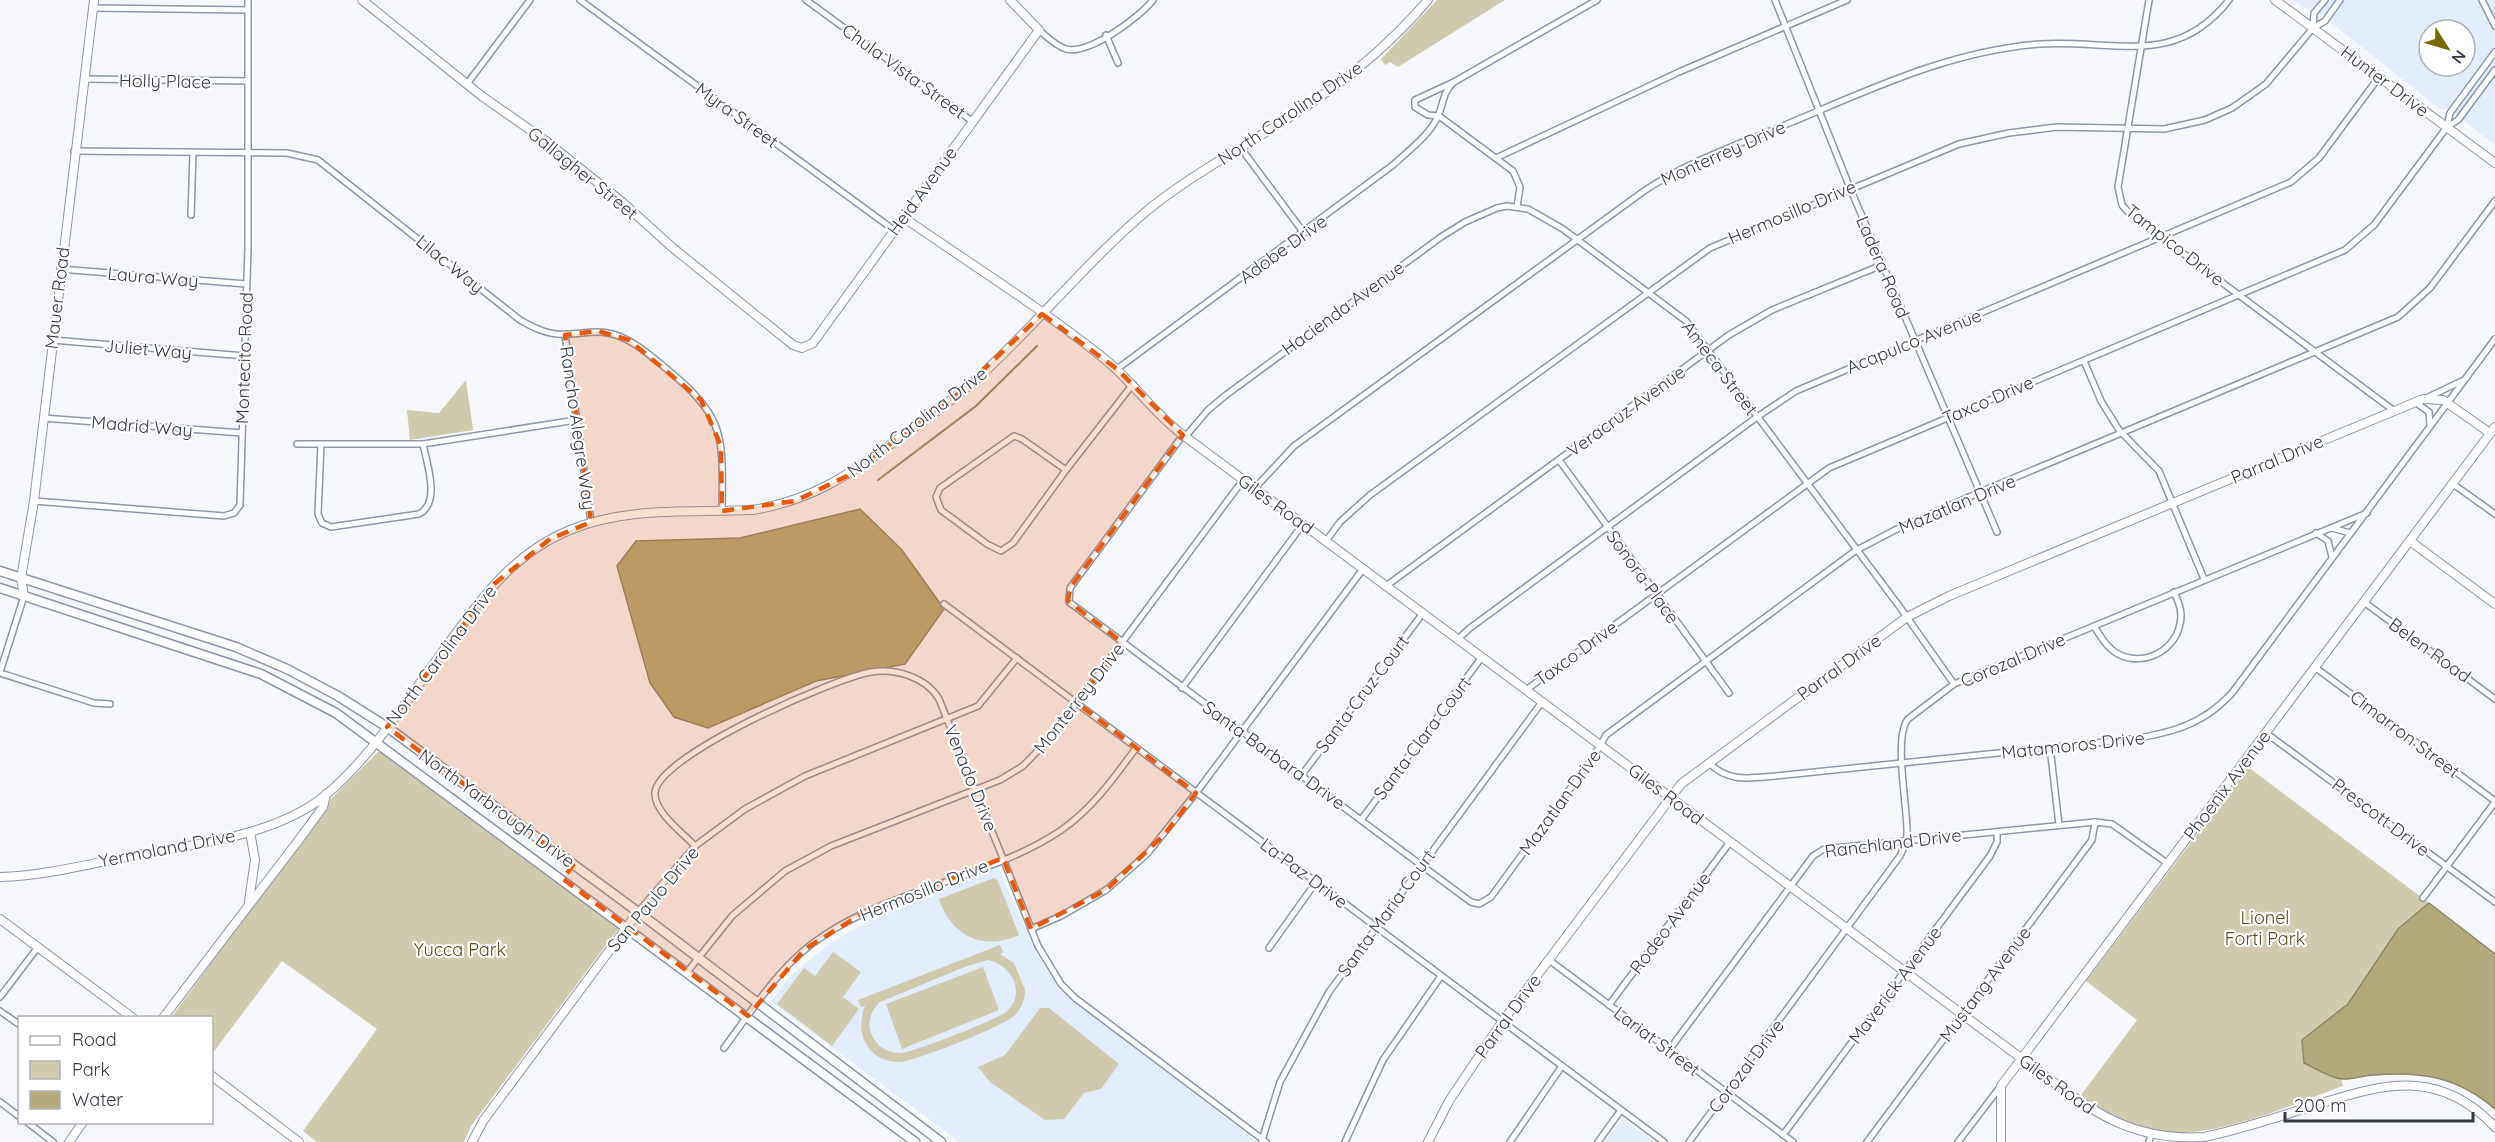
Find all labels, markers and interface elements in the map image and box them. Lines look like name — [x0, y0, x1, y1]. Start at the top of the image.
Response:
street label: Chula Vista Street — [838, 18, 970, 124]
north arrow — [2417, 18, 2477, 78]
street label: Hunter Drive — [2336, 40, 2434, 122]
text: N — [2447, 46, 2471, 68]
street label: North Carolina Drive — [1213, 56, 1367, 170]
street label: Holly Place — [119, 69, 211, 93]
street label: Myra Street — [691, 77, 783, 153]
street label: Monterrey Drive — [1657, 115, 1789, 191]
street label: Gallagher Street — [523, 121, 643, 225]
street label: Heid Avenue — [882, 142, 962, 240]
street label: Hermosillo Drive — [1725, 175, 1859, 249]
street label: Tampico Drive — [2121, 199, 2229, 291]
street label: Adobe Drive — [1235, 209, 1331, 289]
street label: Ladera Road — [1851, 212, 1915, 322]
street label: Lilac Way — [411, 230, 489, 298]
street label: Mauer Road — [39, 246, 75, 350]
street label: Hacienda Avenue — [1277, 256, 1409, 360]
street label: Laura Way — [106, 262, 200, 292]
street label: Montecito Road — [230, 292, 258, 424]
street label: Acapulco Avenue — [1843, 303, 1985, 379]
street label: Ameca Street — [1677, 316, 1763, 420]
street label: Juliet Way — [103, 334, 193, 364]
street label: Rancho Alegre Way — [555, 344, 601, 512]
street label: Veracruz Avenue — [1562, 360, 1690, 462]
street label: North Carolina Drive — [842, 362, 992, 482]
street label: Taxco Drive — [1939, 370, 2037, 430]
street label: Madrid Way — [90, 410, 194, 442]
street label: Parral Drive — [2227, 429, 2327, 489]
street label: Giles Road — [1233, 469, 1319, 539]
street label: Mazatlan Drive — [1895, 469, 2019, 539]
street label: Sonora Place — [1601, 526, 1685, 628]
street label: North Carolina Drive — [381, 580, 501, 730]
street label: Belen Road — [2384, 612, 2476, 688]
street label: Taxco Drive — [1530, 615, 1622, 691]
street label: Corozal Drive — [1957, 628, 2069, 692]
street label: Parral Drive — [1792, 629, 1886, 705]
street label: Santa Cruz Court — [1310, 630, 1414, 758]
street label: Monterrey Drive — [1029, 638, 1129, 758]
street label: Santa Clara Court — [1368, 672, 1476, 804]
street label: Cimarron Street — [2345, 685, 2465, 783]
street label: Santa Barbara Drive — [1198, 696, 1350, 814]
street label: Venado Drive — [939, 721, 1003, 835]
street label: Matamoros Drive — [2000, 726, 2146, 764]
street label: Phoenix Avenue — [2178, 726, 2276, 844]
street label: North Yarbrough Drive — [414, 744, 580, 872]
street label: Mazatlan Drive — [1514, 745, 1606, 859]
street label: Giles Road — [1624, 758, 1708, 830]
street label: Prescott Drive — [2328, 773, 2434, 861]
street label: Ranchland Drive — [1823, 823, 1963, 863]
street label: Yermoland Drive — [97, 824, 237, 872]
street label: La Paz Drive — [1256, 833, 1352, 913]
street label: San Paulo Drive — [602, 841, 704, 957]
street label: Santa Maria Court — [1332, 845, 1440, 981]
street label: Hermosillo Drive — [856, 854, 992, 926]
street label: Rodeo Avenue — [1624, 868, 1716, 978]
park label: Lionel Forti Park — [2225, 906, 2305, 950]
street label: Maverick Avenue — [1843, 922, 1947, 1048]
street label: Mustang Avenue — [1934, 922, 2036, 1046]
park label: Yucca Park — [414, 938, 506, 961]
street label: Parral Drive — [1470, 969, 1546, 1063]
street label: Lariat Street — [1609, 1001, 1705, 1081]
street label: Corozal Drive — [1703, 1014, 1789, 1118]
legend — [18, 1016, 213, 1124]
text: Road — [72, 1028, 117, 1051]
street label: Giles Road — [2014, 1049, 2100, 1119]
text: Park — [72, 1058, 110, 1081]
scale bar — [2285, 1085, 2472, 1123]
text: Water — [72, 1088, 123, 1111]
text: 200 m — [2294, 1094, 2347, 1117]

